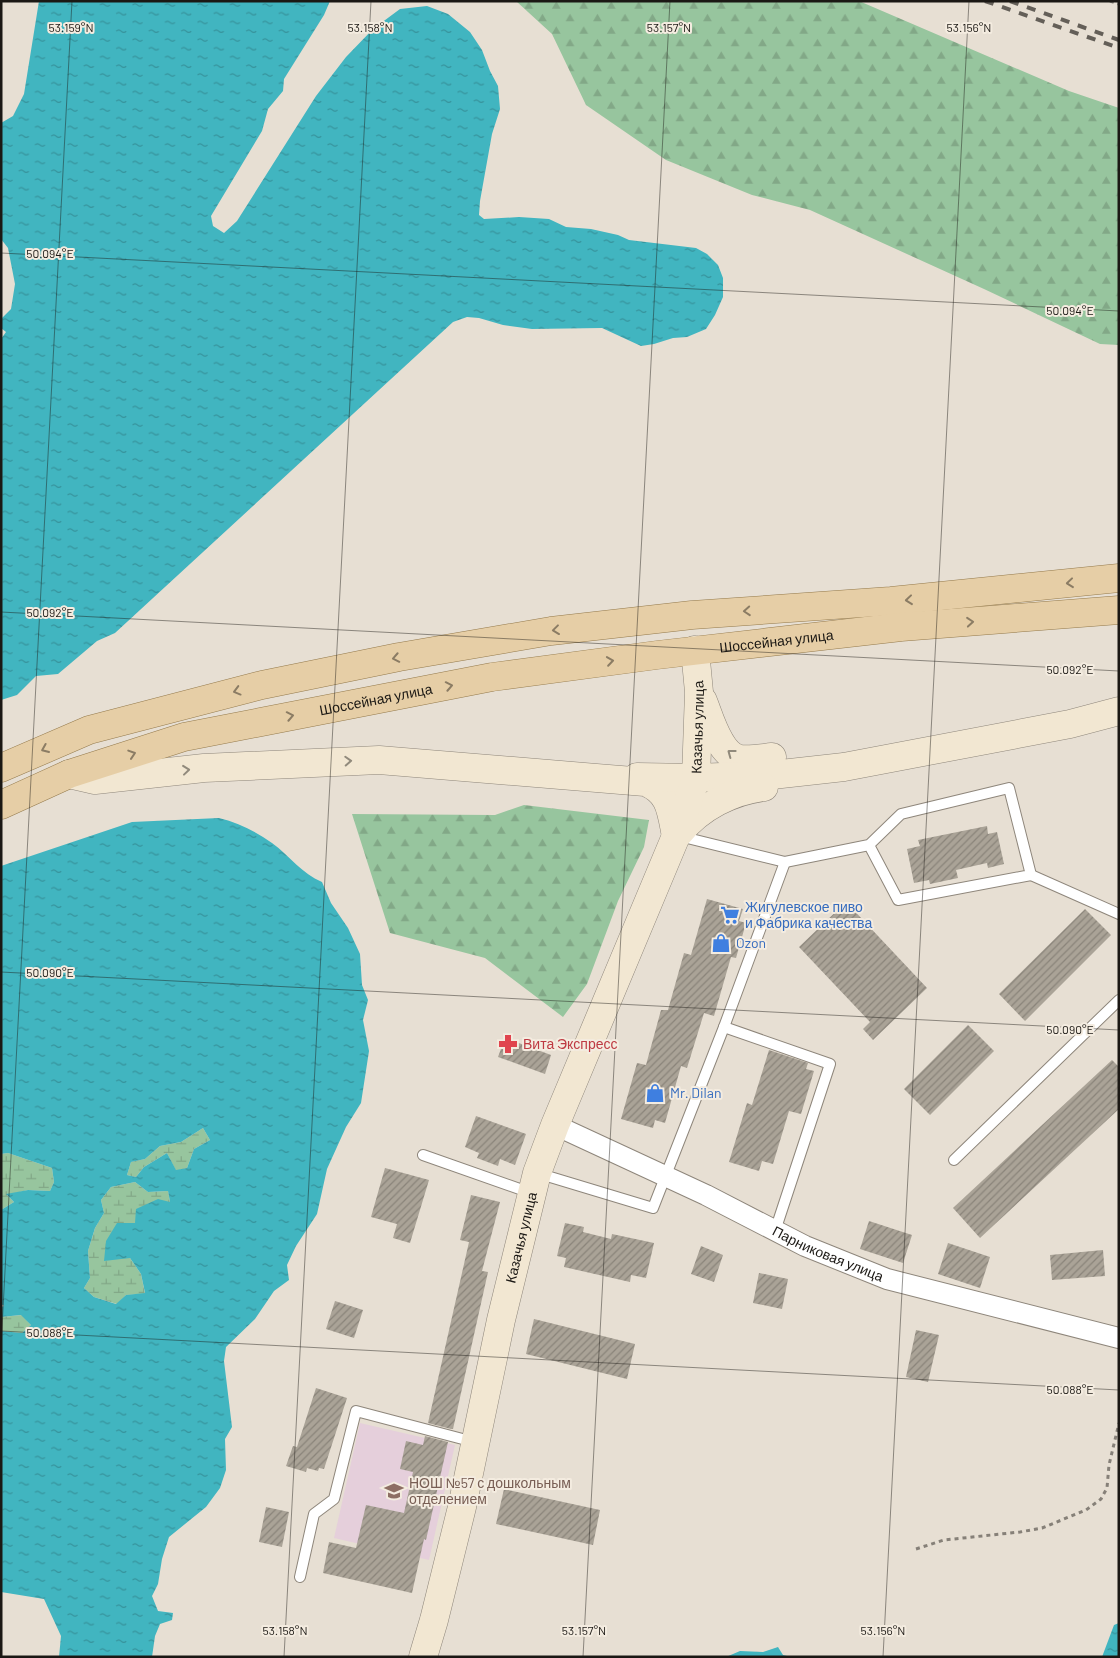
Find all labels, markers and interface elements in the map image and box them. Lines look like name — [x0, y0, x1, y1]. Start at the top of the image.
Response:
text: 53.159°N — [49, 20, 94, 34]
text: 53.158°N — [348, 20, 393, 34]
text: 53.157°N — [647, 20, 691, 34]
text: 53.156°N — [947, 20, 991, 34]
text: 50.094°E — [26, 246, 74, 260]
text: 50.094°E — [1046, 303, 1094, 317]
one-way arrow — [1066, 577, 1074, 588]
one-way arrow — [904, 594, 912, 605]
text: 50.092°E — [26, 605, 74, 619]
one-way arrow — [742, 606, 750, 617]
one-way arrow — [966, 616, 974, 627]
one-way arrow — [552, 625, 561, 635]
street label: Шоссейная улица — [718, 626, 835, 656]
one-way arrow — [392, 652, 401, 662]
one-way arrow — [606, 657, 614, 667]
text: 50.092°E — [1046, 662, 1094, 676]
street label: Шоссейная улица — [318, 680, 434, 718]
street label: Казачья улица — [687, 680, 707, 774]
one-way arrow — [445, 681, 454, 691]
one-way arrow — [234, 686, 242, 696]
one-way arrow — [285, 711, 294, 722]
one-way arrow — [41, 743, 50, 753]
one-way arrow — [127, 749, 135, 759]
one-way arrow — [727, 750, 737, 759]
one-way arrow — [345, 756, 353, 767]
one-way arrow — [182, 765, 190, 776]
place label: Жигулевское пиво и Фабрика качества — [745, 898, 872, 931]
supermarket icon: Жигулевское пиво и Фабрика качества — [719, 904, 741, 926]
shop icon: Ozon — [710, 932, 732, 954]
place label: Ozon — [736, 934, 766, 951]
text: 50.090°E — [26, 965, 74, 979]
text: 50.090°E — [1046, 1022, 1094, 1036]
pharmacy icon: Вита Экспресс — [497, 1033, 519, 1055]
place label: Вита Экспресс — [523, 1035, 618, 1052]
shop icon: Mr. Dilan — [644, 1082, 666, 1104]
place label: Mr. Dilan — [670, 1084, 721, 1101]
street label: Казачья улица — [501, 1190, 540, 1285]
street label: Парниковая улица — [770, 1222, 886, 1285]
text: 50.088°E — [27, 1325, 74, 1339]
text: 50.088°E — [1047, 1382, 1094, 1396]
place label: НОШ №57 с дошкольным отделением — [409, 1474, 571, 1507]
school or university icon: НОШ №57 с дошкольным отделением — [383, 1480, 405, 1502]
text: 53.158°N — [263, 1623, 308, 1637]
text: 53.157°N — [562, 1623, 606, 1637]
text: 53.156°N — [861, 1623, 905, 1637]

